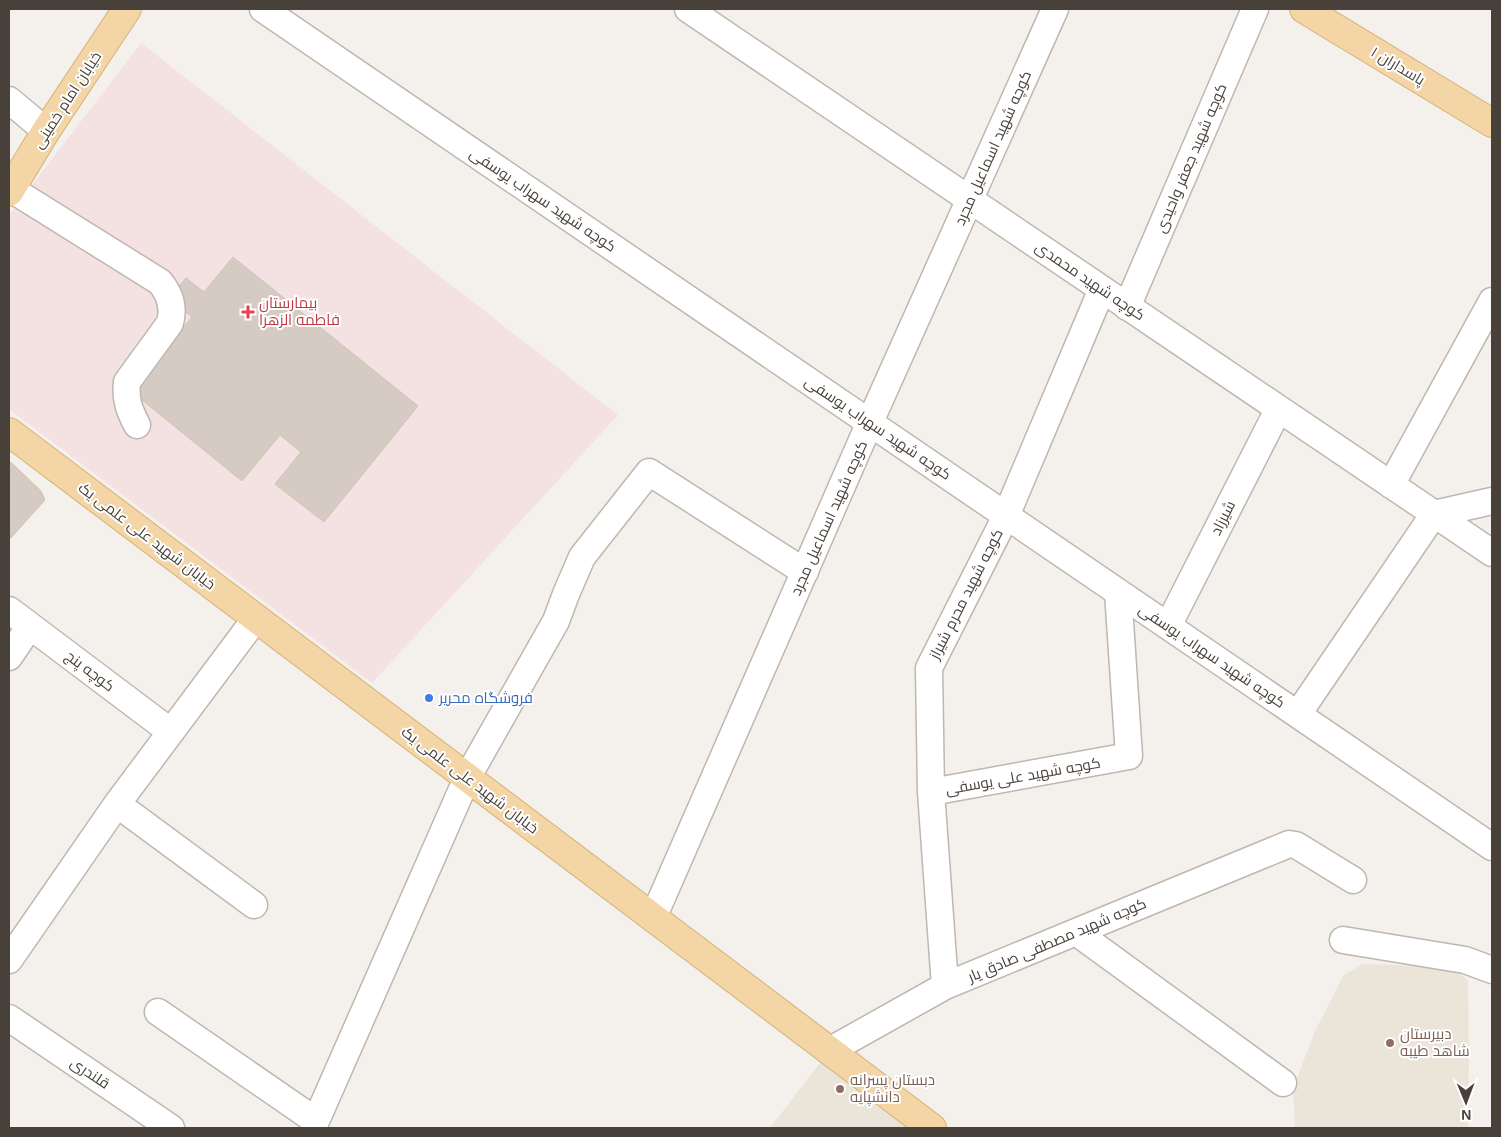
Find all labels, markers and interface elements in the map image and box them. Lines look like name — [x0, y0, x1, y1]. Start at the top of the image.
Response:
street label: پاسداران ۱ — [1367, 43, 1428, 90]
street label: خیابان امام خمینی — [29, 48, 106, 152]
street label: کوچه شهید اسماعیل مجرد — [951, 68, 1036, 229]
street label: کوچه شهید جعفر واحیدی — [1151, 81, 1232, 236]
street label: کوچه شهید سهراب یوسفی — [466, 144, 620, 257]
street label: کوچه شهید محمدی — [1031, 238, 1148, 325]
place label: بیمارستان فاطمه الزهرا — [259, 294, 340, 329]
marker: بیمارستان فاطمه الزهرا — [241, 305, 255, 319]
street label: کوچه شهید سهراب یوسفی — [801, 372, 955, 485]
street label: کوچه شهید اسماعیل مجرد — [787, 438, 872, 599]
street label: خیابان شهید علی علمی یک — [74, 479, 219, 594]
street label: شیرزاد — [1207, 498, 1239, 538]
street label: کوچه شهید محرم شیراز — [925, 526, 1008, 664]
street label: کوچه شهید سهراب یوسفی — [1135, 600, 1289, 713]
street label: کوچه پنج — [61, 647, 118, 697]
place label: فروشگاه محریر — [438, 689, 533, 707]
marker: فروشگاه محریر — [423, 692, 435, 704]
street label: خیابان شهید علی علمی یک — [397, 723, 542, 838]
street label: کوچه شهید علی یوسفی — [944, 754, 1102, 799]
street label: کوچه شهید مصطفی صادق یار — [964, 894, 1149, 987]
place label: دبیرستان شاهد طیبه — [1400, 1025, 1470, 1059]
marker: دبیرستان شاهد طیبه — [1384, 1037, 1396, 1049]
street label: قلندری — [66, 1053, 113, 1093]
place label: دبستان پسرانه دانشپایه — [850, 1071, 935, 1107]
north arrow — [1441, 1077, 1491, 1127]
marker: دبستان پسرانه دانشپایه — [834, 1083, 846, 1095]
text: N — [1461, 1107, 1471, 1123]

